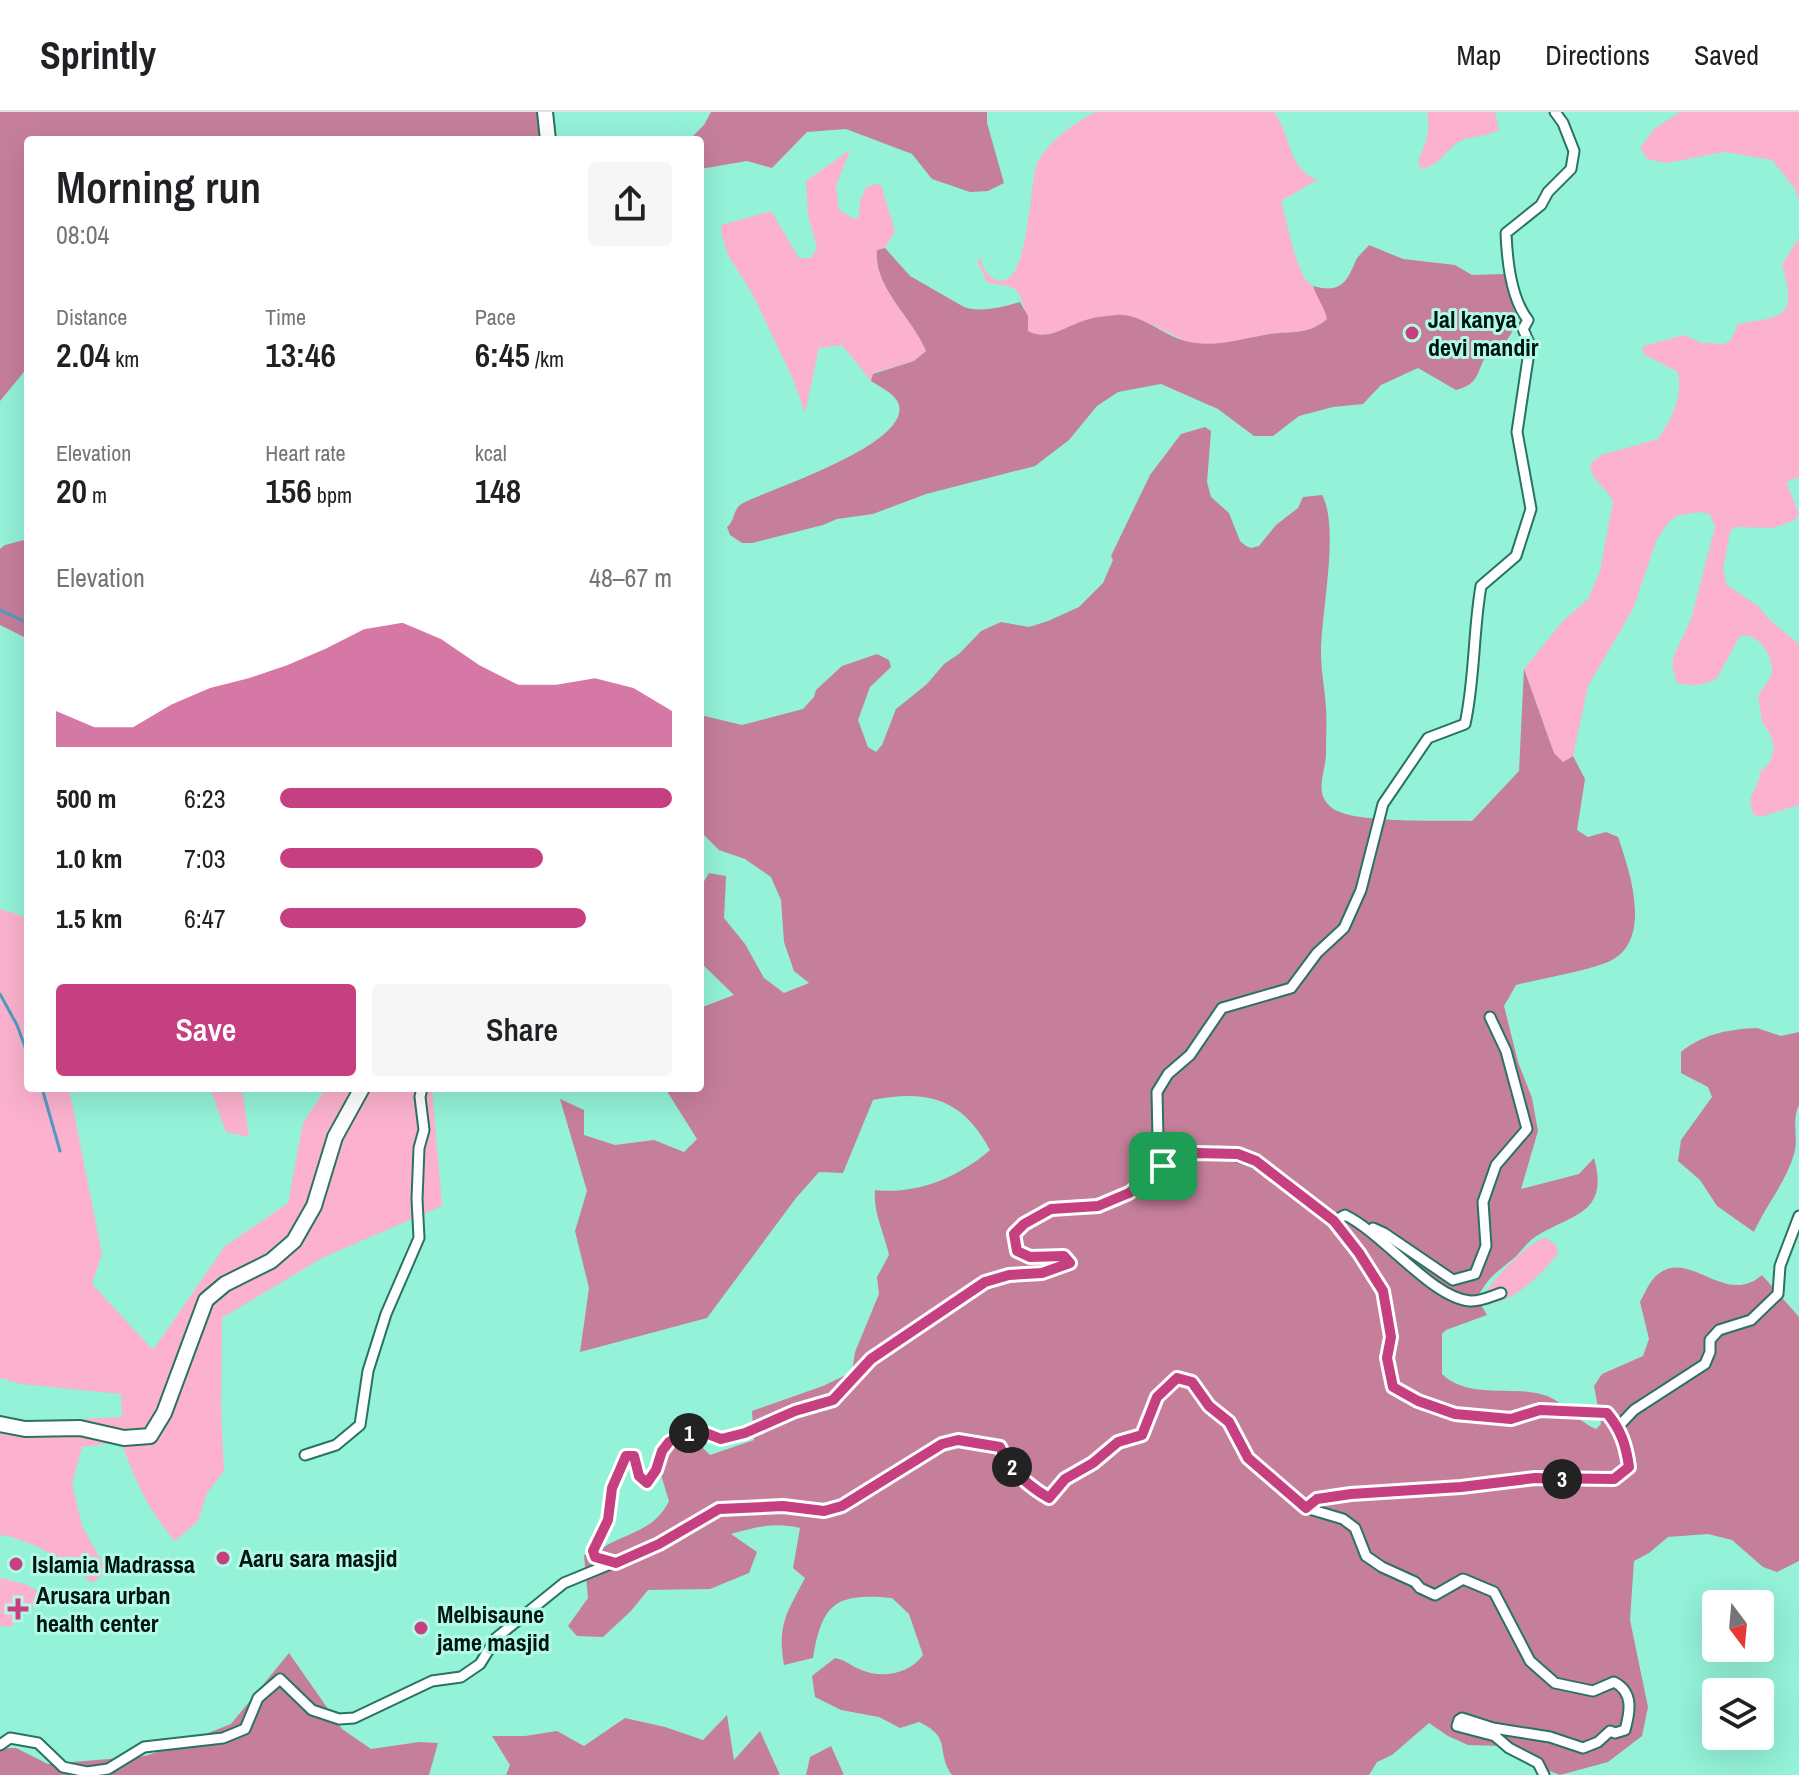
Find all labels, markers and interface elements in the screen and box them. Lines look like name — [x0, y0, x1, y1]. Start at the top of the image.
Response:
text: Sprintly — [40, 30, 156, 81]
text: Map — [1457, 36, 1501, 74]
text: Directions — [1545, 36, 1650, 74]
text: Saved — [1694, 36, 1759, 74]
text: Morning run — [56, 157, 261, 217]
button: share — [588, 162, 672, 246]
text: 08:04 — [56, 217, 109, 252]
text: Distance — [56, 302, 127, 332]
text: Time — [265, 302, 306, 332]
text: Pace — [475, 302, 516, 332]
place label: Jal kanya devi mandir — [1428, 303, 1539, 363]
marker: Jal kanya devi mandir — [1403, 324, 1421, 342]
text: 2.04 — [56, 332, 110, 378]
text: 13:46 — [265, 332, 336, 378]
text: 6:45 — [475, 332, 530, 378]
text: km — [110, 344, 139, 374]
text: /km — [530, 344, 564, 374]
text: Elevation — [56, 438, 131, 468]
text: Heart rate — [265, 438, 346, 468]
text: kcal — [475, 438, 507, 468]
text: 20 — [56, 468, 87, 514]
text: 156 — [265, 468, 312, 514]
text: 148 — [475, 468, 521, 514]
text: m — [87, 480, 107, 510]
text: bpm — [312, 480, 352, 510]
text: Elevation — [56, 560, 145, 595]
text: 48–67 m — [589, 560, 672, 595]
text: 500 m — [56, 781, 116, 816]
text: 6:23 — [184, 781, 226, 816]
text: 1.0 km — [56, 841, 122, 876]
text: 7:03 — [184, 841, 226, 876]
text: 1.5 km — [56, 901, 122, 936]
text: 6:47 — [184, 901, 226, 936]
button: Save — [56, 984, 356, 1076]
button: Share — [372, 984, 672, 1076]
pin — [1129, 1132, 1197, 1200]
icon: arrive — [1141, 1144, 1185, 1188]
pin: 1 — [669, 1413, 709, 1453]
text: 1 — [684, 1418, 694, 1448]
pin: 2 — [992, 1447, 1032, 1487]
text: 2 — [1007, 1452, 1017, 1482]
pin: 3 — [1542, 1459, 1582, 1499]
text: 3 — [1557, 1464, 1567, 1494]
place label: Aaru sara masjid — [239, 1542, 398, 1574]
place label: Islamia Madrassa — [32, 1548, 195, 1580]
marker: Aaru sara masjid — [214, 1549, 232, 1567]
marker: Islamia Madrassa — [7, 1555, 25, 1573]
place label: Arusara urban health center — [36, 1579, 171, 1639]
north arrow — [1702, 1590, 1774, 1662]
map controls — [1702, 1590, 1774, 1750]
marker: Arusara urban health center — [7, 1598, 29, 1620]
place label: Melbisaune jame masjid — [436, 1598, 550, 1658]
marker: Melbisaune jame masjid — [412, 1619, 430, 1637]
button: layers — [1702, 1678, 1774, 1750]

